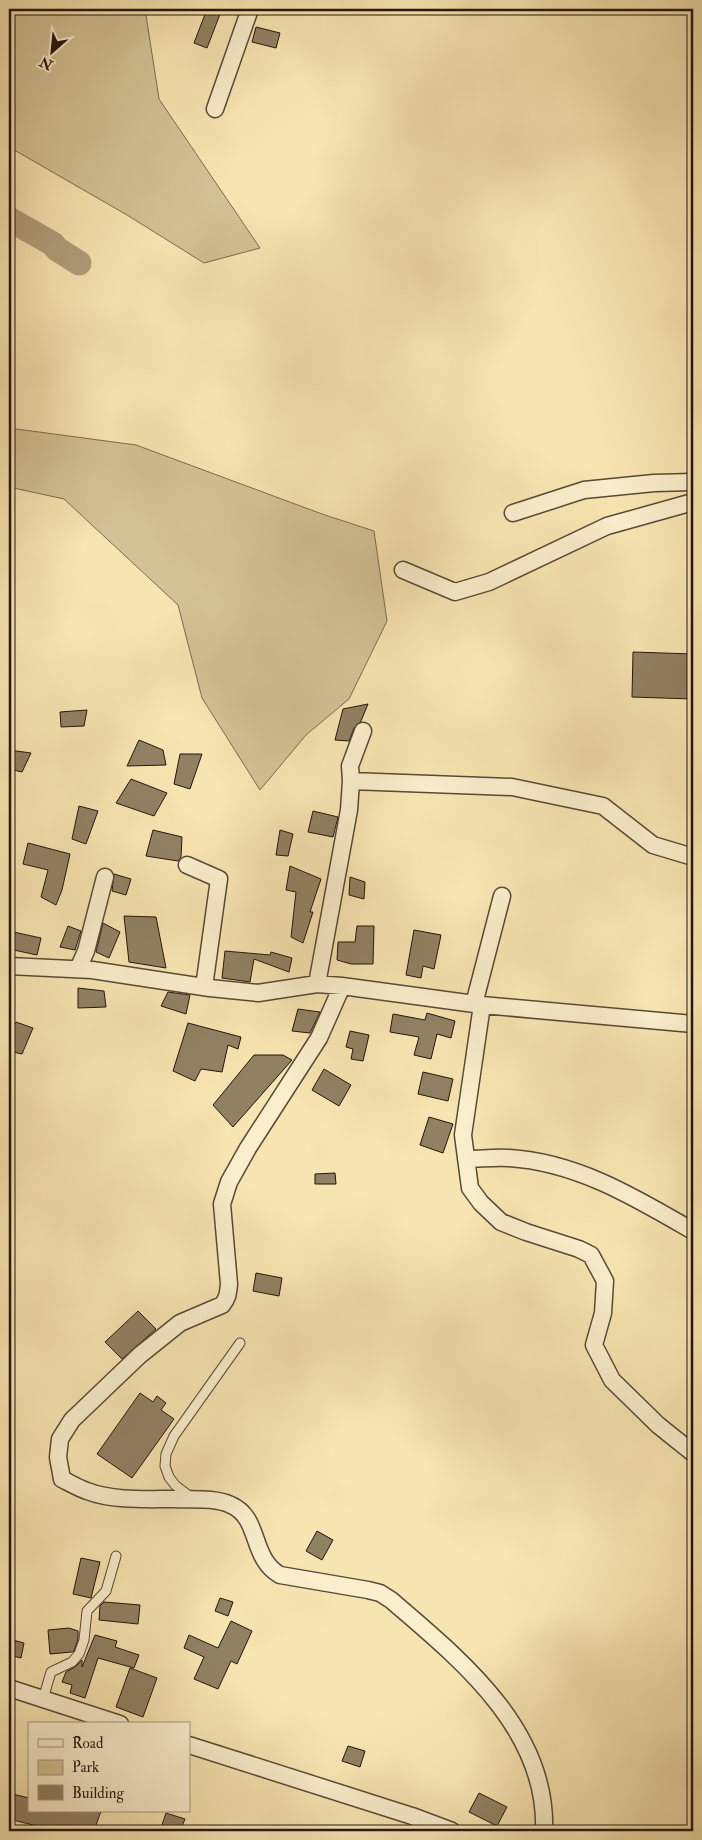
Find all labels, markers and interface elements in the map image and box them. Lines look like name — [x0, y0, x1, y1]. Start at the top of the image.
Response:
north arrow — [28, 28, 78, 78]
text: N — [36, 53, 57, 74]
legend — [28, 1722, 190, 1812]
text: Road — [72, 1734, 104, 1753]
text: Park — [72, 1758, 99, 1777]
text: Building — [72, 1784, 124, 1803]

